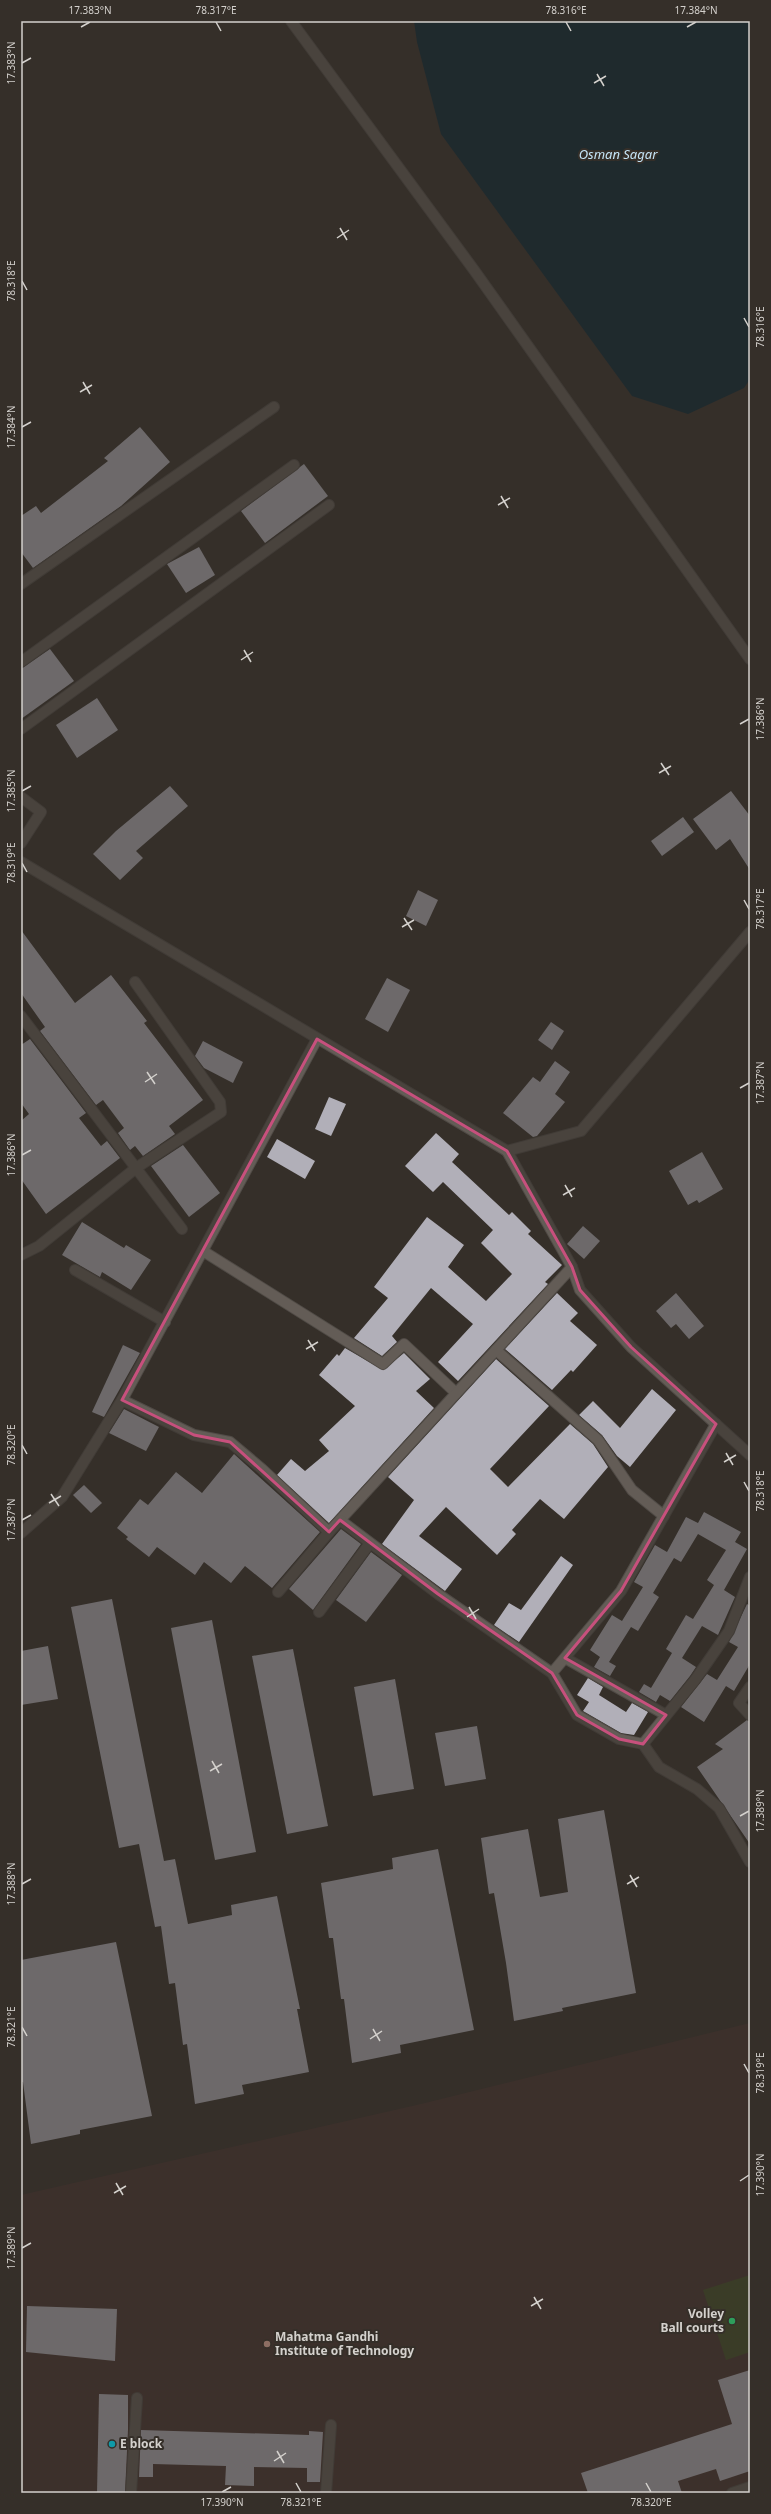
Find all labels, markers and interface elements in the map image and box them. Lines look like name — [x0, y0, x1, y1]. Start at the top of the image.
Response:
text: 17.383°N — [68, 3, 112, 17]
text: 78.317°E — [195, 3, 237, 17]
text: 78.316°E — [545, 3, 587, 17]
text: 17.384°N — [674, 3, 718, 17]
text: 17.383°N — [4, 41, 18, 85]
water label: Osman Sagar — [579, 145, 658, 163]
text: 78.318°E — [4, 260, 18, 302]
text: 78.316°E — [753, 306, 767, 348]
text: 17.384°N — [4, 405, 18, 449]
text: 17.386°N — [753, 697, 767, 741]
text: 17.385°N — [4, 769, 18, 813]
text: 78.319°E — [4, 842, 18, 884]
text: 78.317°E — [753, 888, 767, 930]
text: 17.387°N — [753, 1061, 767, 1105]
text: 17.386°N — [4, 1133, 18, 1177]
text: 78.320°E — [4, 1424, 18, 1466]
text: 78.318°E — [753, 1470, 767, 1512]
text: 17.387°N — [4, 1498, 18, 1542]
text: 17.389°N — [753, 1789, 767, 1833]
text: 17.388°N — [4, 1862, 18, 1906]
text: 78.321°E — [4, 2006, 18, 2048]
text: 78.319°E — [753, 2052, 767, 2094]
text: 17.390°N — [753, 2153, 767, 2197]
text: 17.389°N — [4, 2226, 18, 2270]
place label: Volley Ball courts — [660, 2305, 724, 2336]
marker: Volley Ball courts — [727, 2316, 737, 2326]
place label: Mahatma Gandhi Institute of Technology — [275, 2328, 414, 2359]
marker: Mahatma Gandhi Institute of Technology — [262, 2339, 272, 2349]
place label: E block — [120, 2435, 163, 2452]
marker: E block — [107, 2439, 117, 2449]
text: 17.390°N — [200, 2495, 244, 2509]
text: 78.321°E — [280, 2495, 322, 2509]
text: 78.320°E — [630, 2495, 672, 2509]

